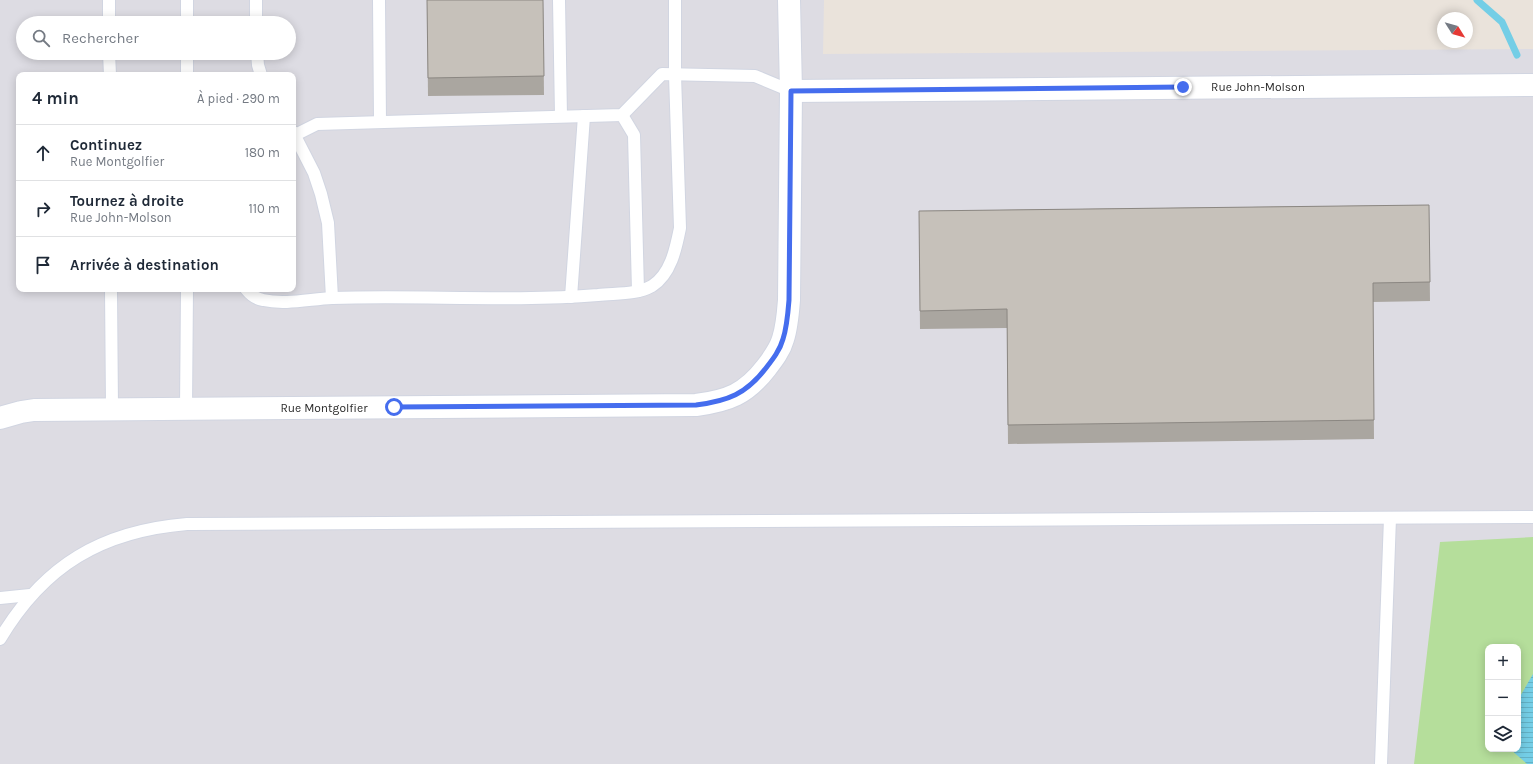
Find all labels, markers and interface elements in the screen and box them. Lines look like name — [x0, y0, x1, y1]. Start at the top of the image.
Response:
north arrow — [1437, 12, 1473, 48]
search box — [16, 16, 296, 60]
icon: search — [30, 27, 52, 49]
text: Rechercher — [62, 29, 139, 47]
route end — [1174, 78, 1192, 96]
street label: Rue John-Molson — [1211, 80, 1305, 94]
text: 4 min — [32, 88, 79, 108]
text: À pied · 290 m — [197, 91, 280, 106]
text: Continuez — [70, 136, 142, 154]
icon: ahead — [32, 142, 54, 164]
text: 180 m — [245, 145, 280, 160]
text: Rue Montgolfier — [70, 154, 164, 169]
text: Tournez à droite — [70, 192, 184, 210]
icon: right — [32, 198, 54, 220]
text: 110 m — [248, 201, 280, 216]
text: Rue John-Molson — [70, 210, 172, 225]
icon: arrive — [32, 254, 54, 276]
text: Arrivée à destination — [70, 256, 219, 274]
route start — [385, 398, 403, 416]
street label: Rue Montgolfier — [281, 401, 368, 415]
map controls — [1485, 644, 1521, 752]
button: + — [1485, 644, 1521, 680]
button: − — [1485, 680, 1521, 716]
button: layers — [1485, 716, 1521, 752]

